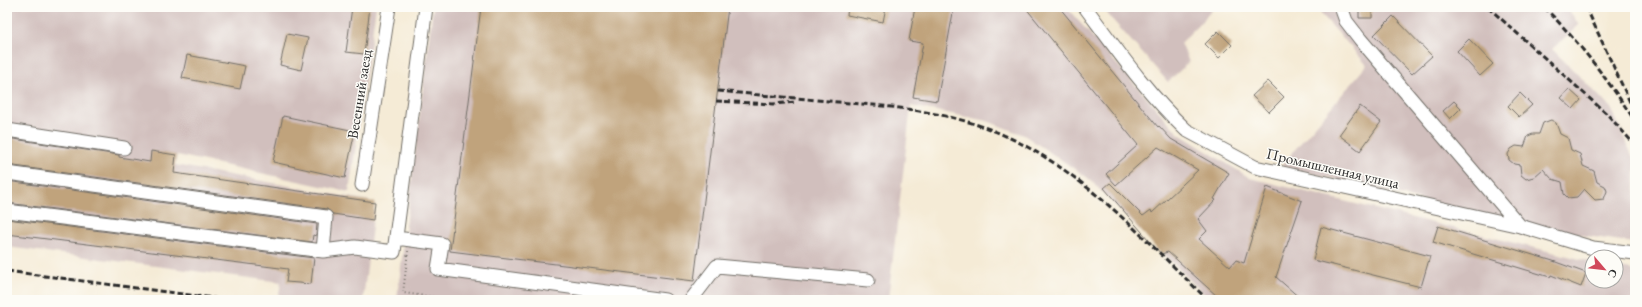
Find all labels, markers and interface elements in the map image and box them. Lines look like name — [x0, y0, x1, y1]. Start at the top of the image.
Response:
street label: Весенний заезд — [343, 48, 375, 140]
street label: Промышленная улица — [1265, 143, 1401, 193]
north arrow — [1584, 249, 1624, 289]
text: С — [1605, 267, 1621, 281]

